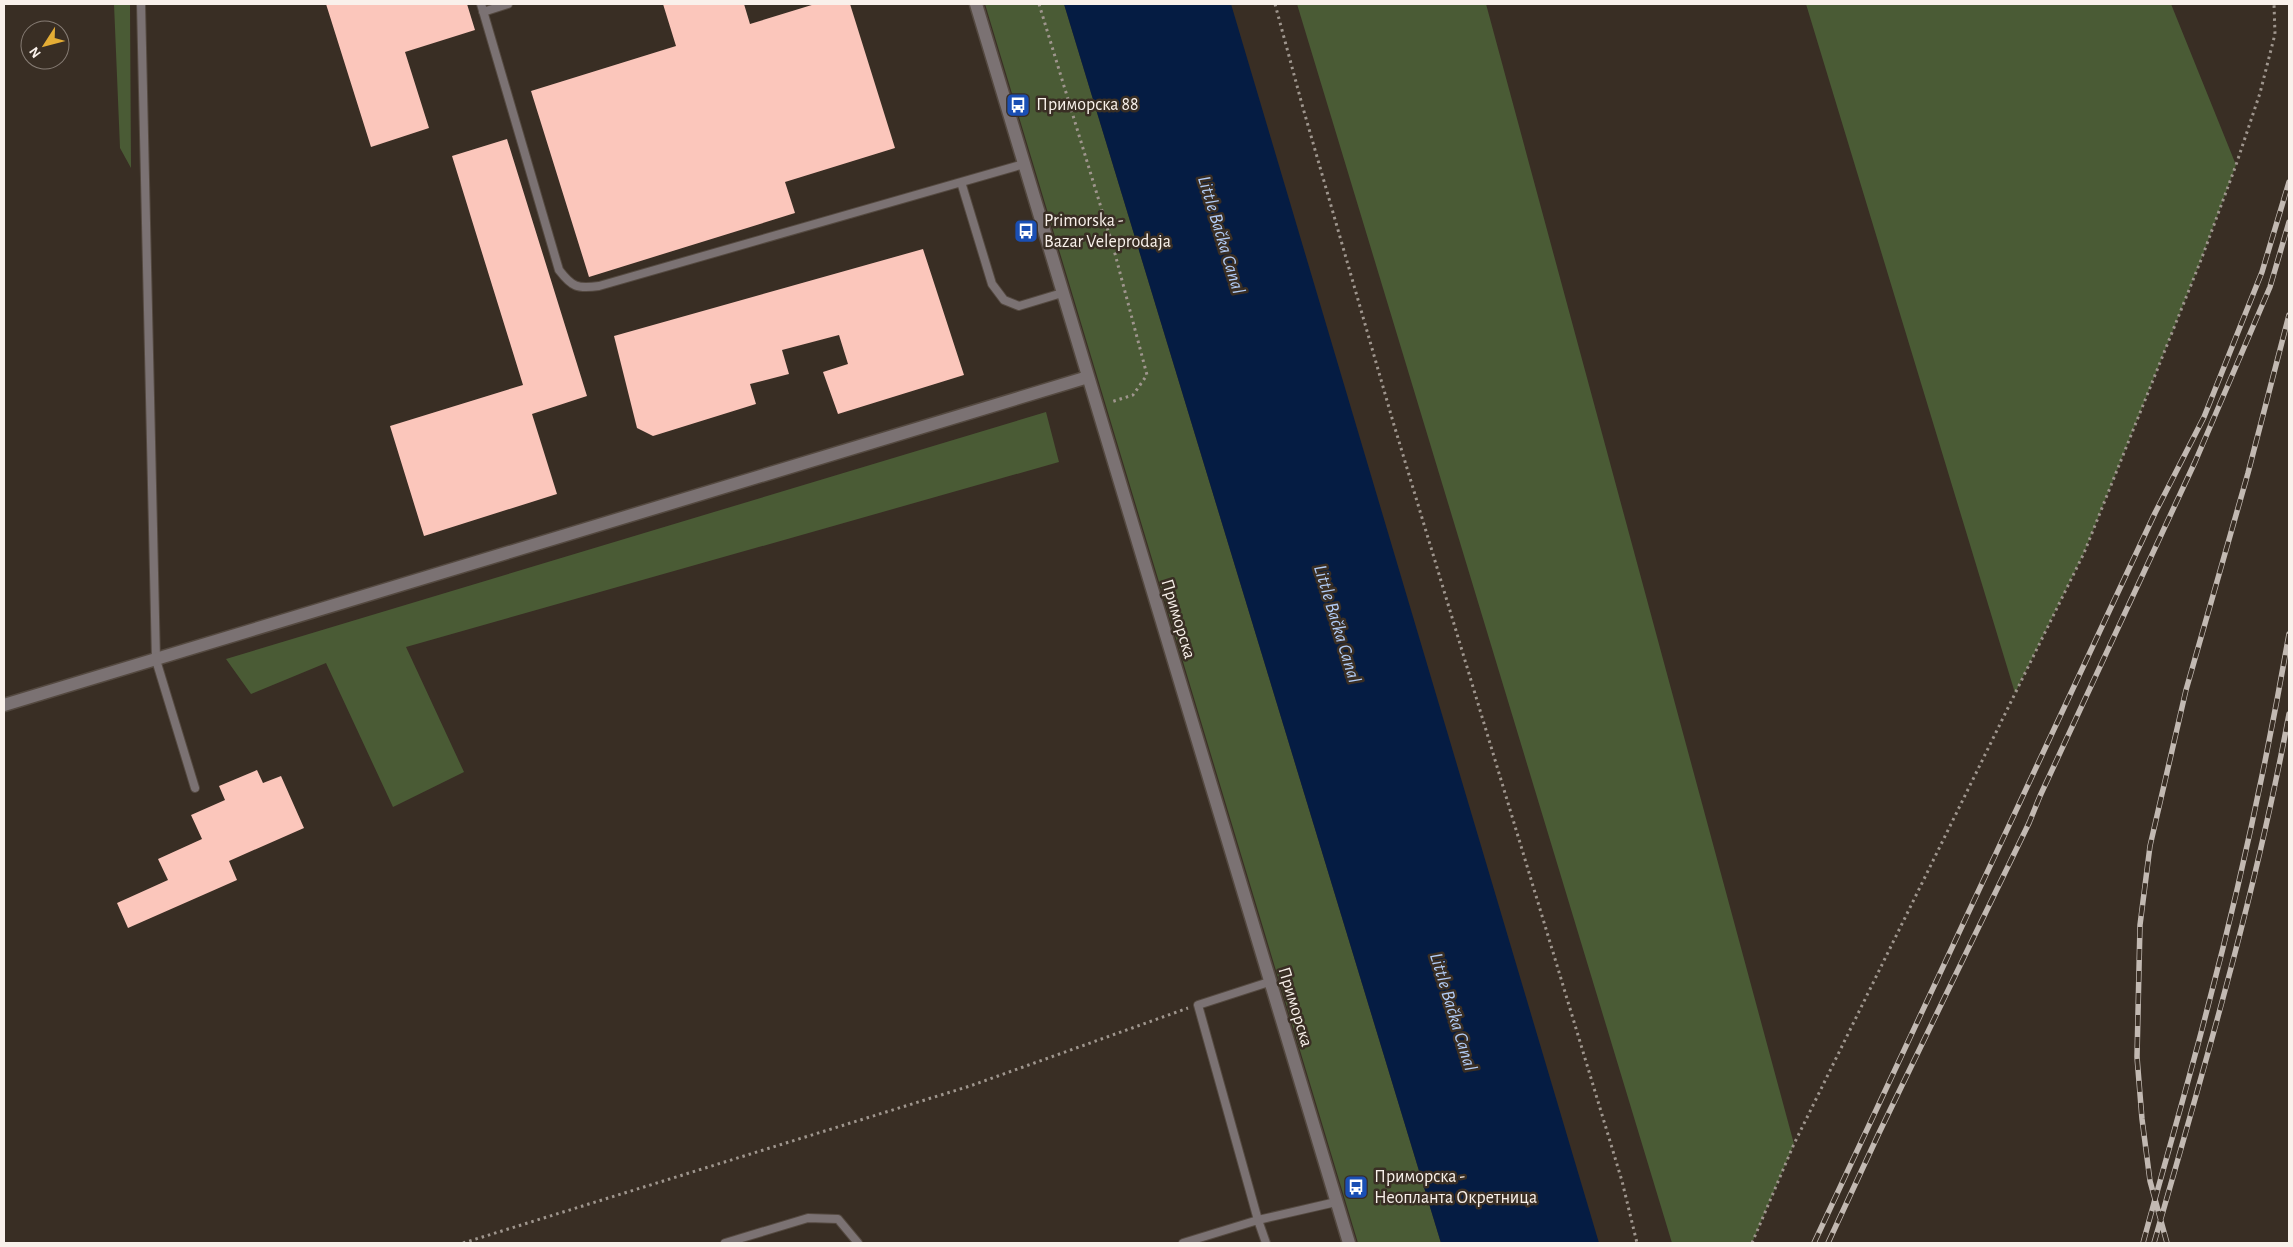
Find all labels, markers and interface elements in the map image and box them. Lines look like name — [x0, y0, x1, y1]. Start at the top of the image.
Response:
north arrow — [20, 20, 70, 70]
text: N — [27, 44, 44, 60]
bus stop icon: Приморска 88 — [1005, 92, 1031, 118]
place label: Приморска 88 — [1036, 96, 1138, 114]
water label: Little Bačka Canal — [1194, 174, 1248, 297]
place label: Primorska - Bazar Veleprodaja — [1044, 212, 1171, 251]
bus stop icon: Primorska - Bazar Veleprodaja — [1013, 218, 1039, 244]
water label: Little Bačka Canal — [1310, 563, 1364, 686]
street label: Приморска — [1157, 577, 1199, 661]
water label: Little Bačka Canal — [1426, 951, 1480, 1074]
street label: Приморска — [1274, 965, 1316, 1049]
place label: Приморска - Неопланта Окретница — [1374, 1168, 1537, 1207]
bus stop icon: Приморска - Неопланта Окретница — [1343, 1174, 1369, 1200]

